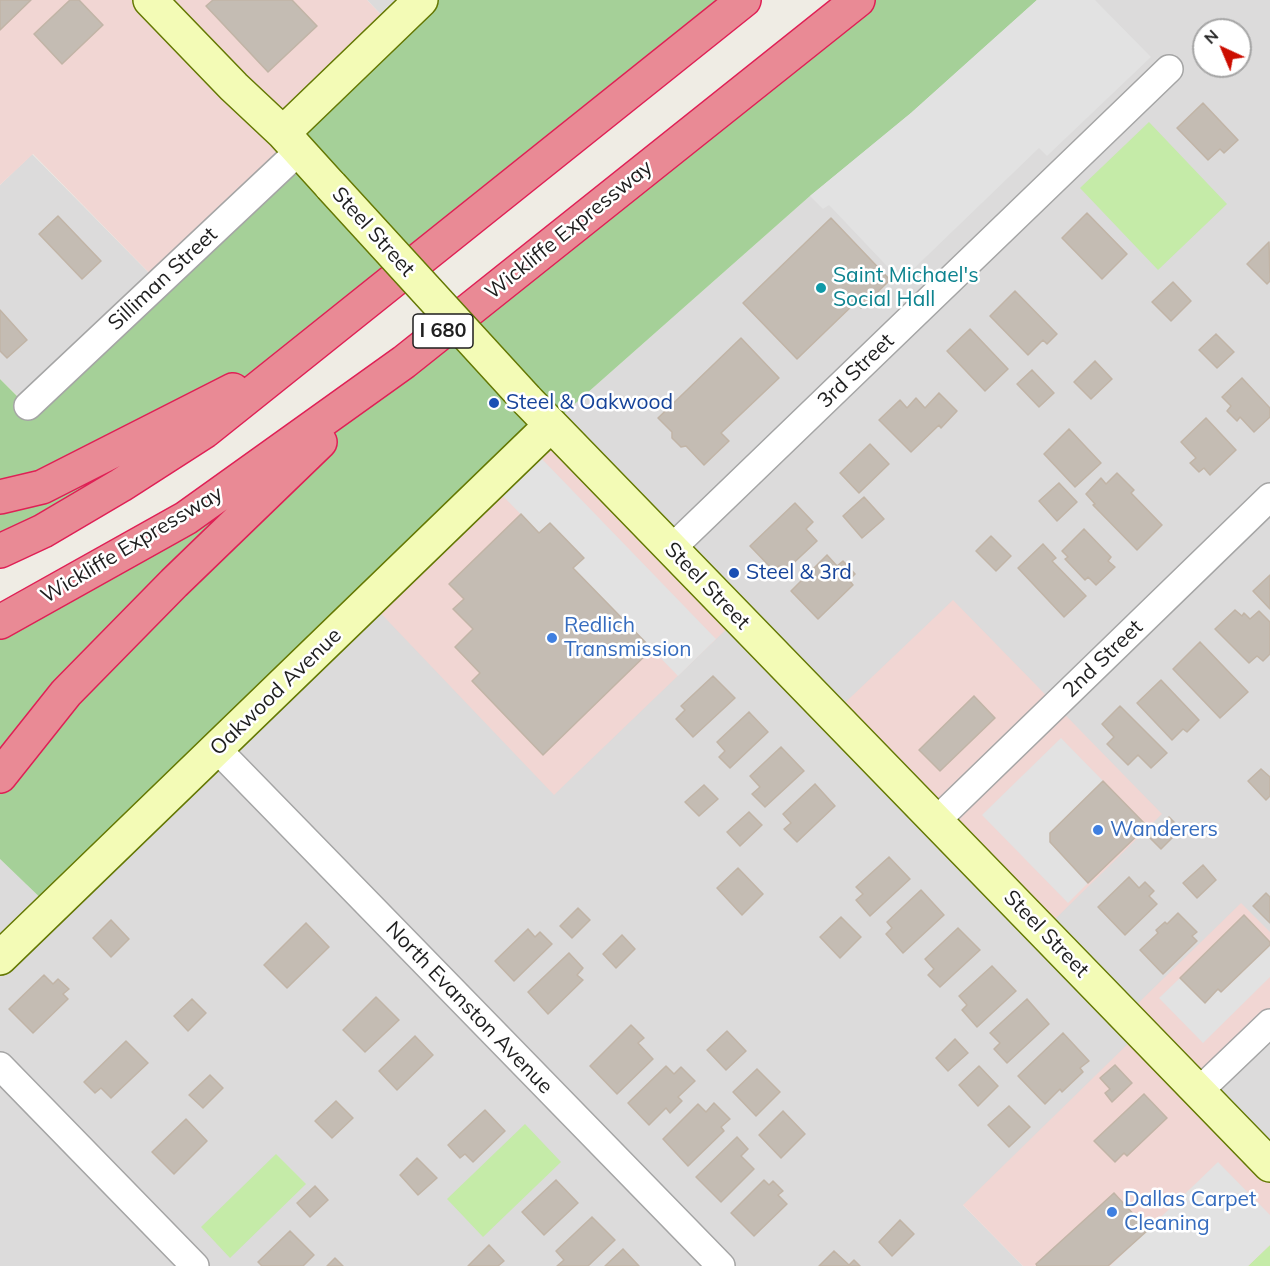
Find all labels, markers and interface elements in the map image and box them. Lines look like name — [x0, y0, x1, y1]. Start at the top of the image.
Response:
north arrow — [1192, 18, 1252, 78]
text: N — [1200, 25, 1222, 48]
street label: Wickliffe Expressway — [480, 155, 658, 305]
street label: Steel Street — [326, 182, 420, 282]
street label: Silliman Street — [103, 222, 223, 336]
place label: Saint Michael's Social Hall — [833, 263, 979, 313]
marker: Saint Michael's Social Hall — [814, 281, 828, 295]
road number: I 680 — [413, 314, 473, 348]
street label: 3rd Street — [813, 329, 899, 413]
place label: Steel & Oakwood — [506, 390, 673, 416]
marker: Steel & Oakwood — [487, 396, 501, 410]
street label: Wickliffe Expressway — [37, 481, 227, 609]
street label: Steel Street — [659, 537, 755, 635]
place label: Steel & 3rd — [746, 560, 852, 586]
marker: Steel & 3rd — [727, 566, 741, 580]
place label: Redlich Transmission — [564, 613, 691, 663]
street label: 2nd Street — [1058, 615, 1148, 703]
street label: Oakwood Avenue — [205, 623, 347, 761]
marker: Redlich Transmission — [545, 631, 559, 645]
place label: Wanderers — [1110, 817, 1218, 843]
marker: Wanderers — [1091, 823, 1105, 837]
street label: Steel Street — [998, 885, 1094, 983]
street label: North Evanston Avenue — [380, 917, 558, 1099]
place label: Dallas Carpet Cleaning — [1124, 1187, 1256, 1237]
marker: Dallas Carpet Cleaning — [1105, 1205, 1119, 1219]

